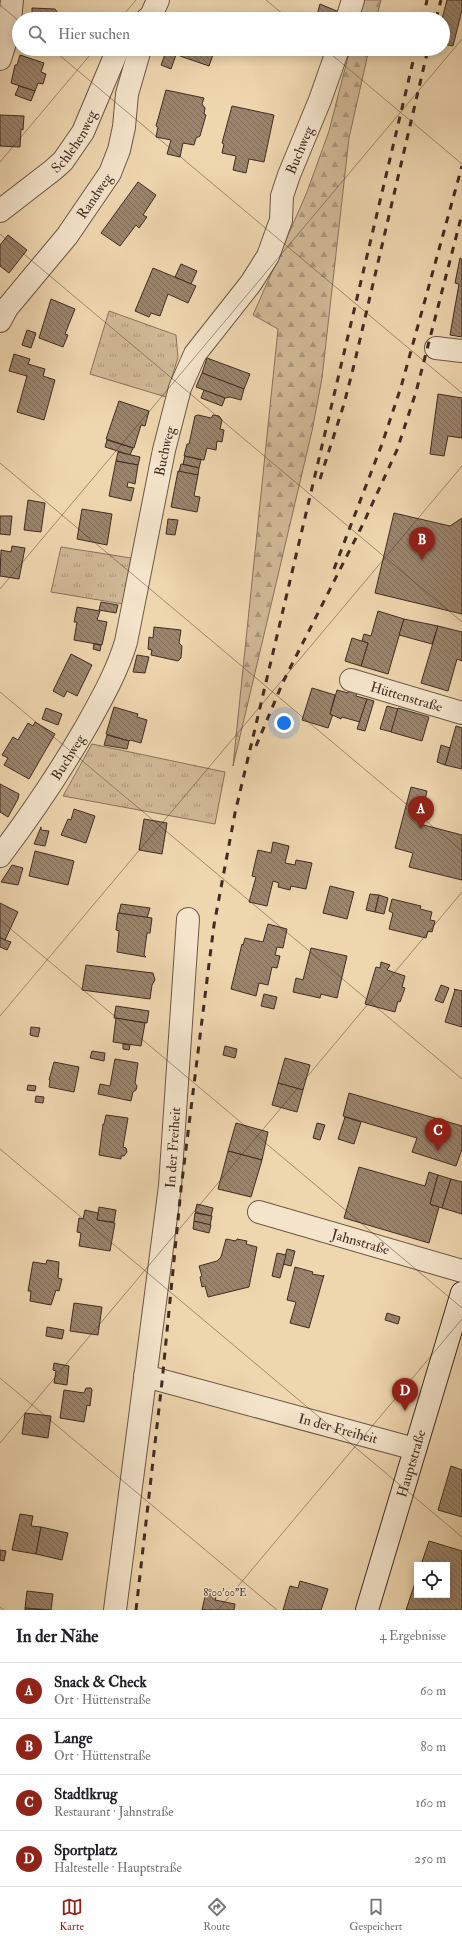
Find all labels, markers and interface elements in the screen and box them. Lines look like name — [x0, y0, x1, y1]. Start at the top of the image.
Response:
search box — [12, 12, 450, 56]
icon: search — [26, 23, 48, 45]
text: Hier suchen — [58, 25, 130, 44]
street label: Schlehenweg — [48, 107, 101, 177]
street label: Buchweg — [282, 123, 318, 177]
street label: Randweg — [73, 169, 117, 222]
street label: Buchweg — [151, 423, 179, 478]
pin: B — [409, 527, 435, 560]
street label: Hüttenstraße — [368, 678, 445, 716]
your location — [274, 713, 294, 733]
street label: Buchweg — [48, 730, 89, 783]
pin: A — [408, 796, 434, 829]
street label: In der Freiheit — [162, 1106, 184, 1189]
pin: C — [425, 1118, 451, 1151]
street label: Jahnstraße — [329, 1225, 392, 1259]
pin: D — [392, 1378, 418, 1411]
street label: In der Freiheit — [296, 1410, 380, 1448]
street label: Hauptstraße — [393, 1428, 430, 1499]
map controls — [414, 1562, 450, 1598]
button: locate — [414, 1562, 450, 1598]
text: 8°00'00"E — [204, 1587, 246, 1599]
text: In der Nähe — [16, 1626, 98, 1647]
text: 4 Ergebnisse — [379, 1628, 446, 1644]
text: Snack & Check — [54, 1673, 147, 1692]
text: A — [25, 1683, 33, 1699]
text: 60 m — [420, 1683, 446, 1699]
text: Ort · Hüttenstraße — [54, 1692, 151, 1708]
text: Lange — [54, 1729, 92, 1748]
text: B — [25, 1739, 33, 1755]
text: 80 m — [420, 1739, 446, 1755]
text: Ort · Hüttenstraße — [54, 1748, 151, 1764]
text: Stadtlkrug — [54, 1785, 117, 1804]
text: C — [24, 1795, 34, 1811]
text: 160 m — [415, 1795, 446, 1811]
text: Restaurant · Jahnstraße — [54, 1804, 174, 1820]
text: Sportplatz — [54, 1841, 117, 1860]
text: D — [24, 1851, 34, 1867]
text: 250 m — [414, 1851, 446, 1867]
text: Haltestelle · Hauptstraße — [54, 1860, 182, 1876]
tab: Karte — [60, 1896, 84, 1933]
tab: Route — [203, 1896, 230, 1933]
tab: Gespeichert — [349, 1896, 402, 1933]

